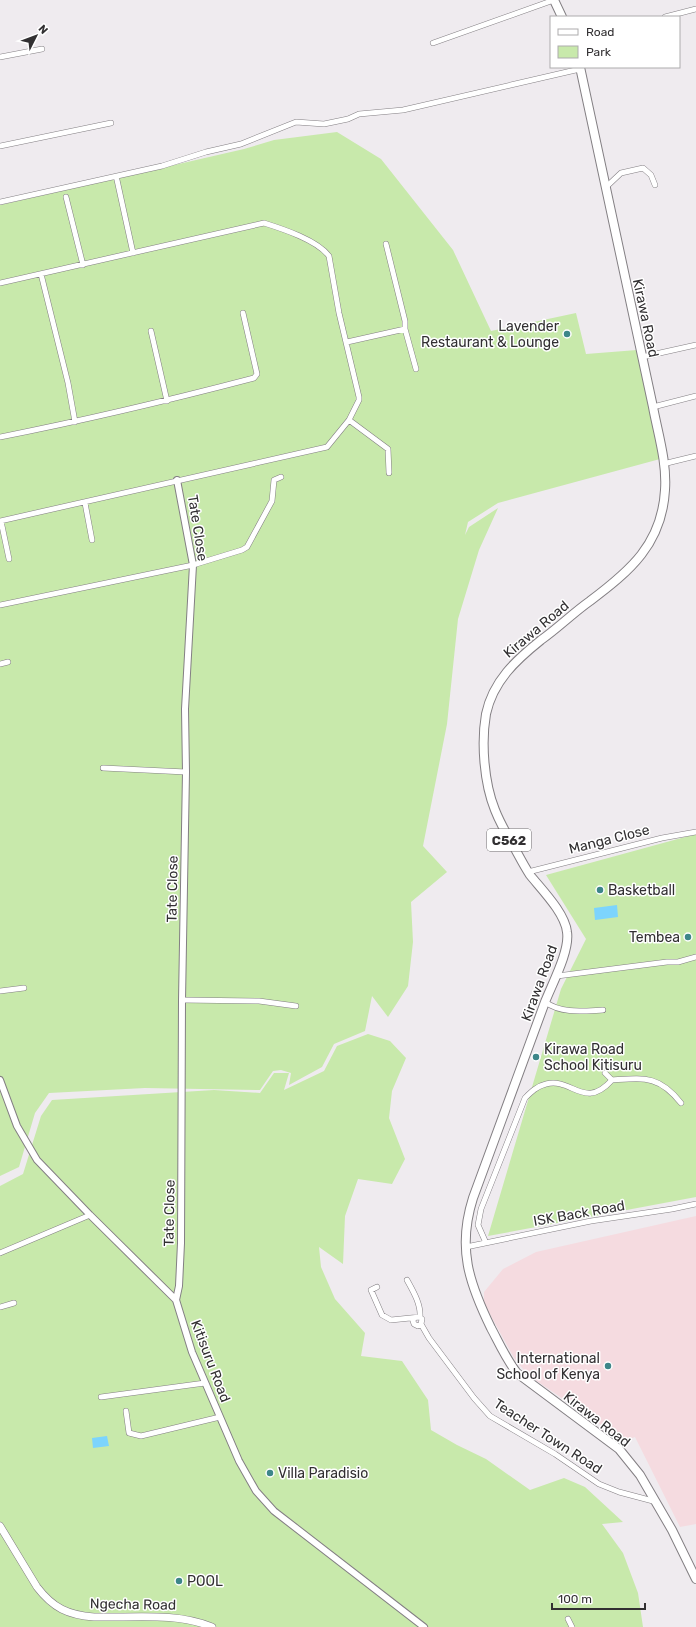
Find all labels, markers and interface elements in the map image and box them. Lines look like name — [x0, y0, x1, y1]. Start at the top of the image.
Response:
north arrow — [16, 16, 56, 56]
legend — [550, 16, 680, 68]
text: N — [36, 22, 51, 37]
text: Road — [586, 25, 614, 39]
text: Park — [586, 45, 612, 59]
street label: Kirawa Road — [629, 277, 662, 359]
place label: Lavender Restaurant & Lounge — [421, 318, 560, 351]
marker: Lavender Restaurant & Lounge — [562, 329, 572, 339]
street label: Tate Close — [184, 494, 211, 563]
street label: Kirawa Road — [500, 597, 572, 662]
street label: Manga Close — [567, 821, 651, 858]
road number: C562 — [487, 829, 531, 851]
street label: Tate Close — [163, 855, 182, 923]
place label: Basketball — [608, 882, 675, 899]
marker: Basketball — [595, 885, 605, 895]
place label: Tembea — [629, 929, 680, 946]
marker: Tembea — [683, 932, 693, 942]
street label: Kirawa Road — [518, 943, 561, 1024]
place label: Kirawa Road School Kitisuru — [544, 1041, 642, 1074]
marker: Kirawa Road School Kitisuru — [531, 1052, 541, 1062]
street label: Tate Close — [160, 1179, 179, 1247]
street label: ISK Back Road — [532, 1197, 626, 1230]
street label: Kitisuru Road — [187, 1318, 234, 1405]
place label: International School of Kenya — [496, 1350, 600, 1383]
marker: International School of Kenya — [603, 1361, 613, 1371]
street label: Kirawa Road — [560, 1388, 633, 1451]
street label: Teacher Town Road — [490, 1395, 605, 1478]
place label: Villa Paradisio — [278, 1465, 368, 1482]
marker: Villa Paradisio — [265, 1468, 275, 1478]
place label: POOL — [187, 1573, 223, 1590]
marker: POOL — [174, 1576, 184, 1586]
scale bar — [552, 1585, 645, 1611]
text: 100 m — [558, 1592, 592, 1606]
street label: Ngecha Road — [90, 1595, 176, 1614]

